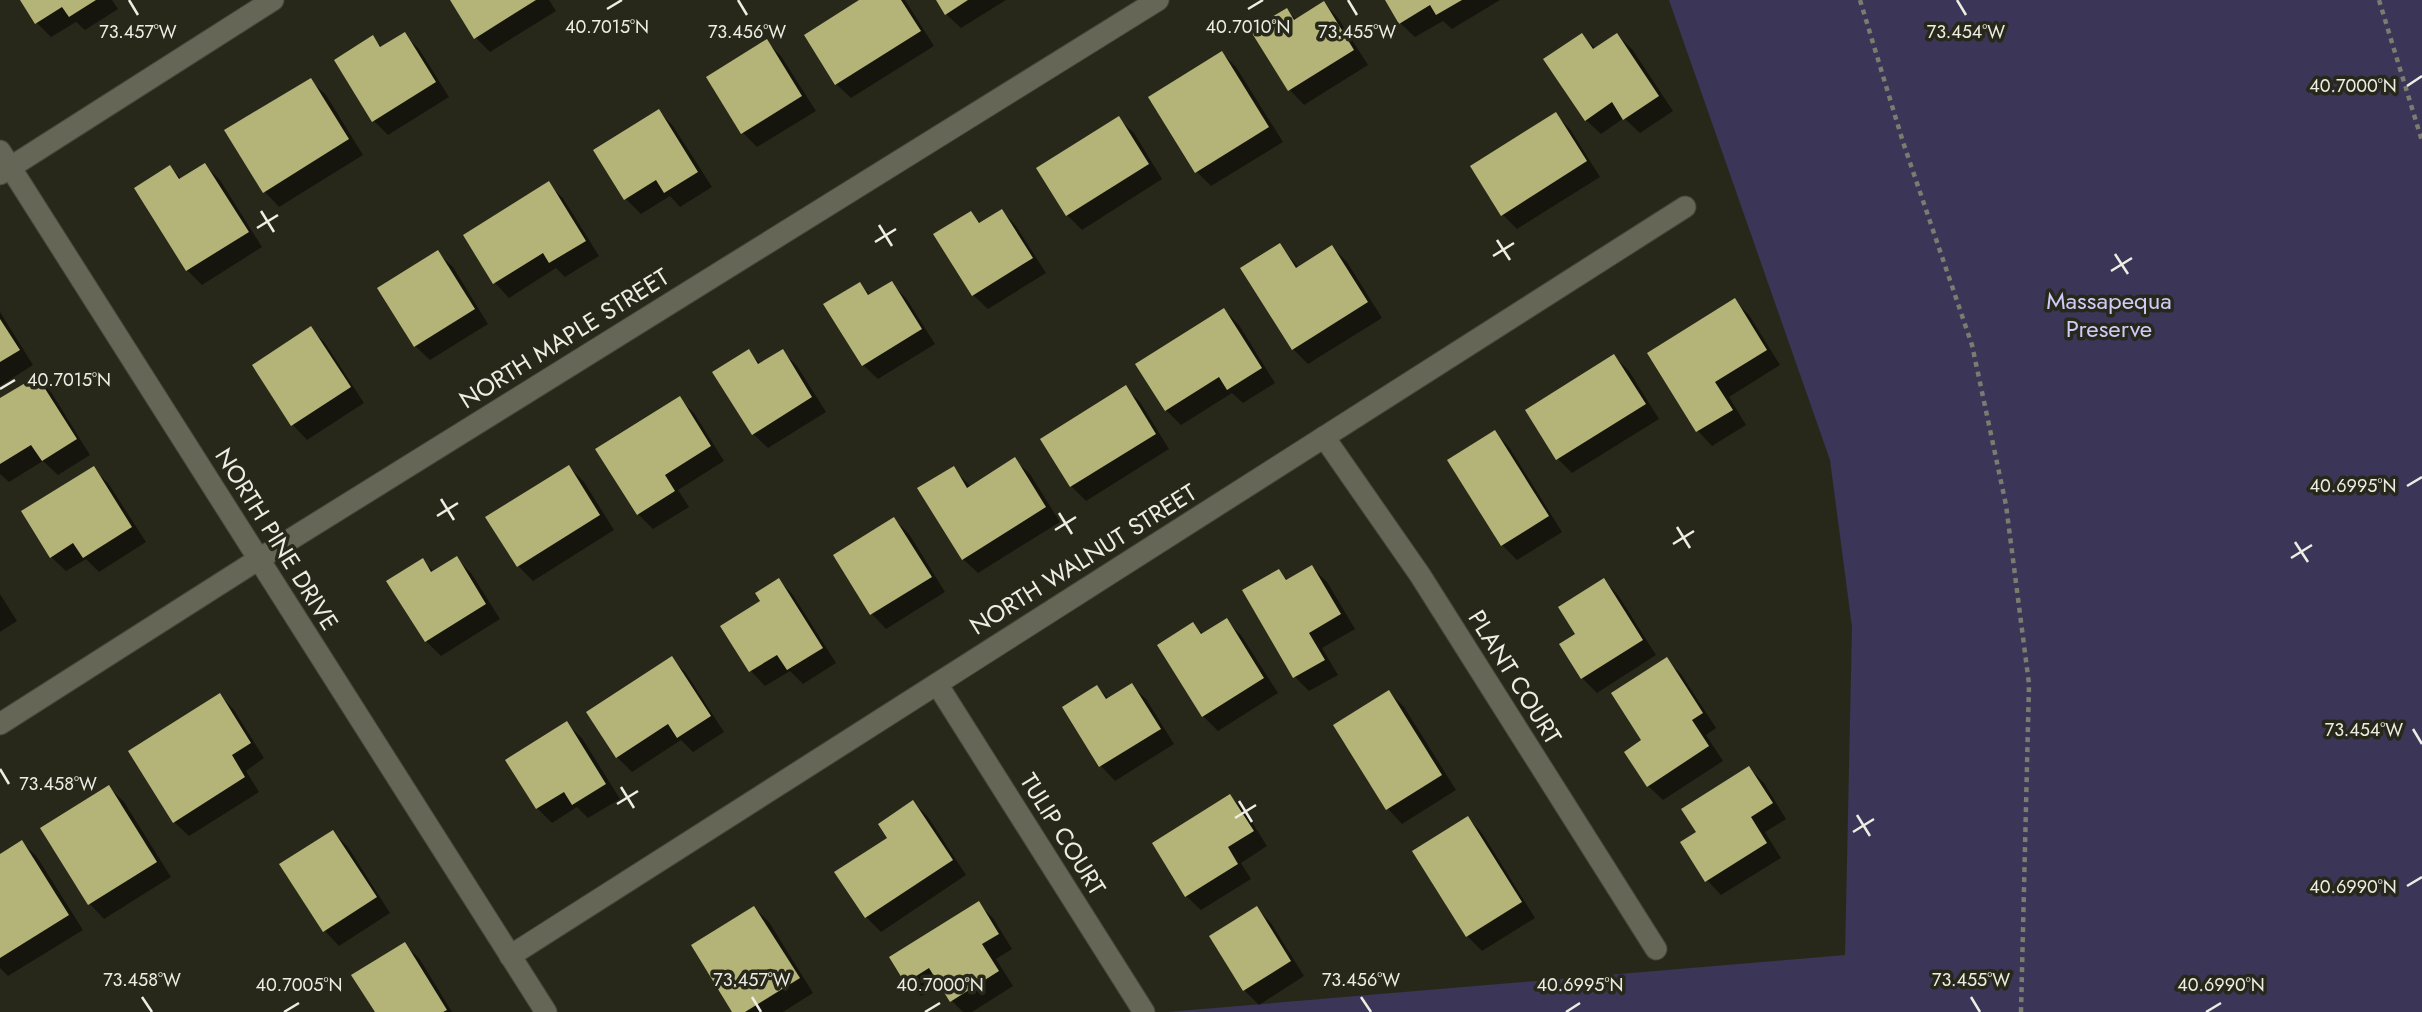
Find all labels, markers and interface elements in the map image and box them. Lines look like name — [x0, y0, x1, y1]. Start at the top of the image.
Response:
text: 40.7015°N — [565, 14, 649, 40]
text: 40.7010°N — [1206, 14, 1290, 40]
text: 73.457°W — [99, 19, 177, 45]
text: 73.456°W — [708, 19, 786, 45]
text: 73.455°W — [1318, 19, 1396, 45]
text: 73.454°W — [1927, 19, 2005, 45]
text: 40.7000°N — [2309, 73, 2397, 99]
street label: NORTH MAPLE STREET — [452, 259, 676, 417]
park label: Massapequa Preserve — [2046, 283, 2172, 346]
text: 40.7015°N — [27, 367, 111, 393]
street label: NORTH PINE DRIVE — [207, 441, 347, 637]
text: 40.6995°N — [2310, 473, 2396, 499]
street label: NORTH WALNUT STREET — [963, 475, 1203, 643]
street label: PLANT COURT — [1460, 603, 1570, 751]
text: 73.454°W — [2325, 717, 2403, 743]
street label: TULIP COURT — [1012, 766, 1114, 902]
text: 73.458°W — [19, 771, 97, 797]
text: 40.6990°N — [2309, 874, 2397, 900]
text: 73.458°W — [103, 967, 181, 993]
text: 73.457°W — [713, 967, 791, 993]
text: 73.456°W — [1322, 967, 1400, 993]
text: 73.455°W — [1932, 967, 2010, 993]
text: 40.7005°N — [256, 972, 342, 998]
text: 40.7000°N — [896, 972, 984, 998]
text: 40.6995°N — [1537, 972, 1623, 998]
text: 40.6990°N — [2177, 972, 2265, 998]

